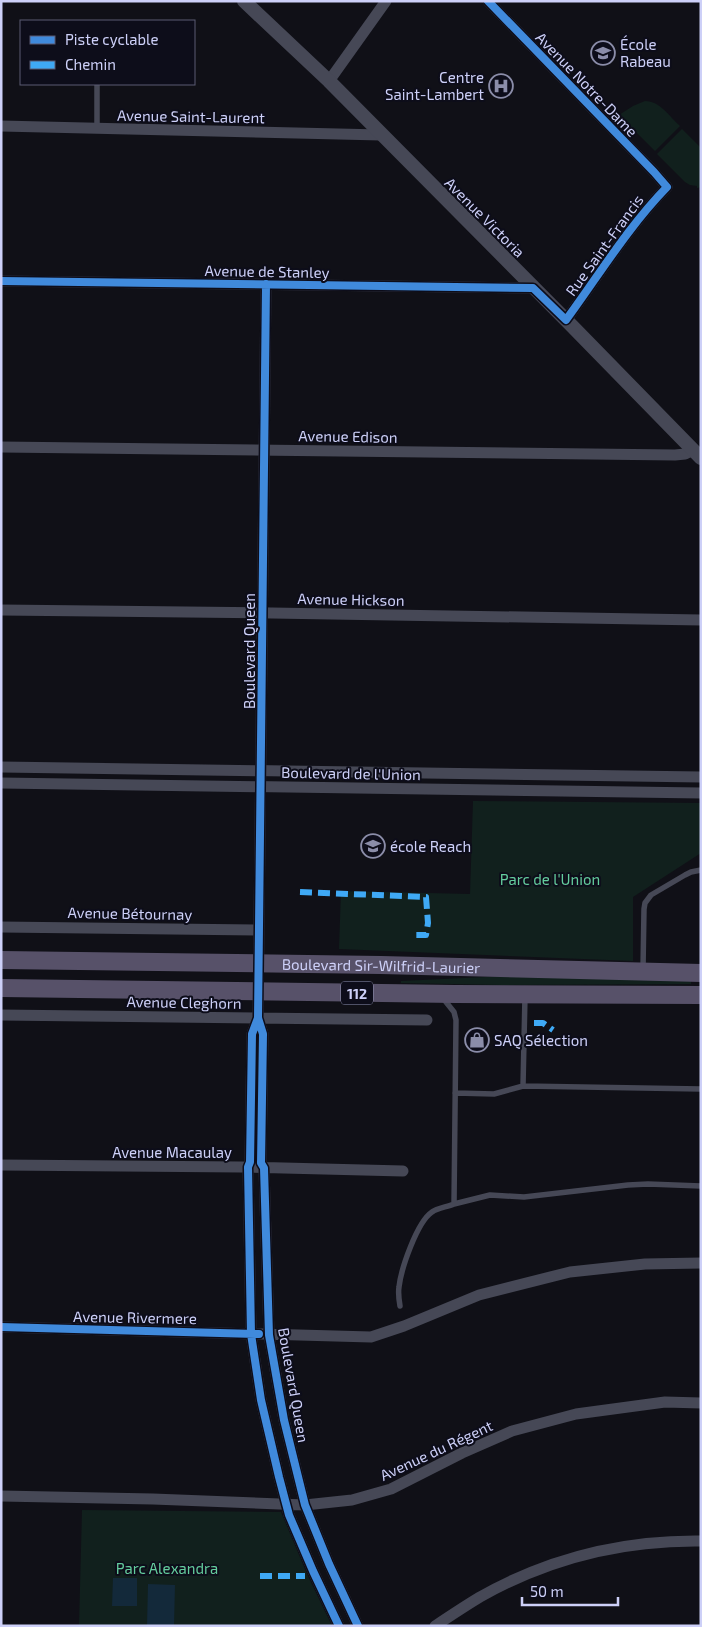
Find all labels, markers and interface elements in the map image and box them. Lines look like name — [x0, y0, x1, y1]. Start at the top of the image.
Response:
legend — [20, 20, 195, 85]
street label: Avenue Notre-Dame — [532, 28, 642, 140]
text: Piste cyclable — [65, 30, 159, 48]
place label: École Rabeau — [620, 35, 671, 70]
school or university icon: École Rabeau — [590, 40, 616, 66]
text: Chemin — [65, 55, 116, 73]
place label: Centre Saint-Lambert — [385, 68, 484, 103]
hospital icon: Centre Saint-Lambert — [488, 73, 514, 99]
street label: Avenue Saint-Laurent — [117, 106, 265, 126]
street label: Avenue Victoria — [441, 173, 529, 261]
street label: Rue Saint-Francis — [561, 191, 647, 299]
street label: Avenue de Stanley — [204, 261, 330, 281]
street label: Avenue Edison — [298, 426, 398, 446]
street label: Avenue Hickson — [297, 589, 405, 609]
street label: Boulevard Queen — [240, 593, 259, 709]
street label: Boulevard de l'Union — [281, 763, 421, 783]
school or university icon: école Reach — [360, 833, 386, 859]
place label: école Reach — [390, 837, 471, 855]
park label: Parc de l'Union — [500, 870, 600, 888]
street label: Avenue Bétournay — [68, 903, 193, 923]
street label: Boulevard Sir-Wilfrid-Laurier — [282, 955, 480, 976]
road number: 112 — [341, 981, 373, 1004]
street label: Avenue Cleghorn — [126, 992, 242, 1012]
shop icon: SAQ Sélection — [464, 1027, 490, 1053]
place label: SAQ Sélection — [494, 1031, 588, 1050]
street label: Avenue Macaulay — [112, 1143, 232, 1161]
street label: Avenue Rivermere — [73, 1307, 197, 1327]
street label: Boulevard Queen — [274, 1326, 313, 1444]
street label: Avenue du Régent — [377, 1416, 495, 1484]
park label: Parc Alexandra — [116, 1559, 218, 1577]
scale bar — [522, 1574, 618, 1606]
text: 50 m — [530, 1582, 564, 1600]

